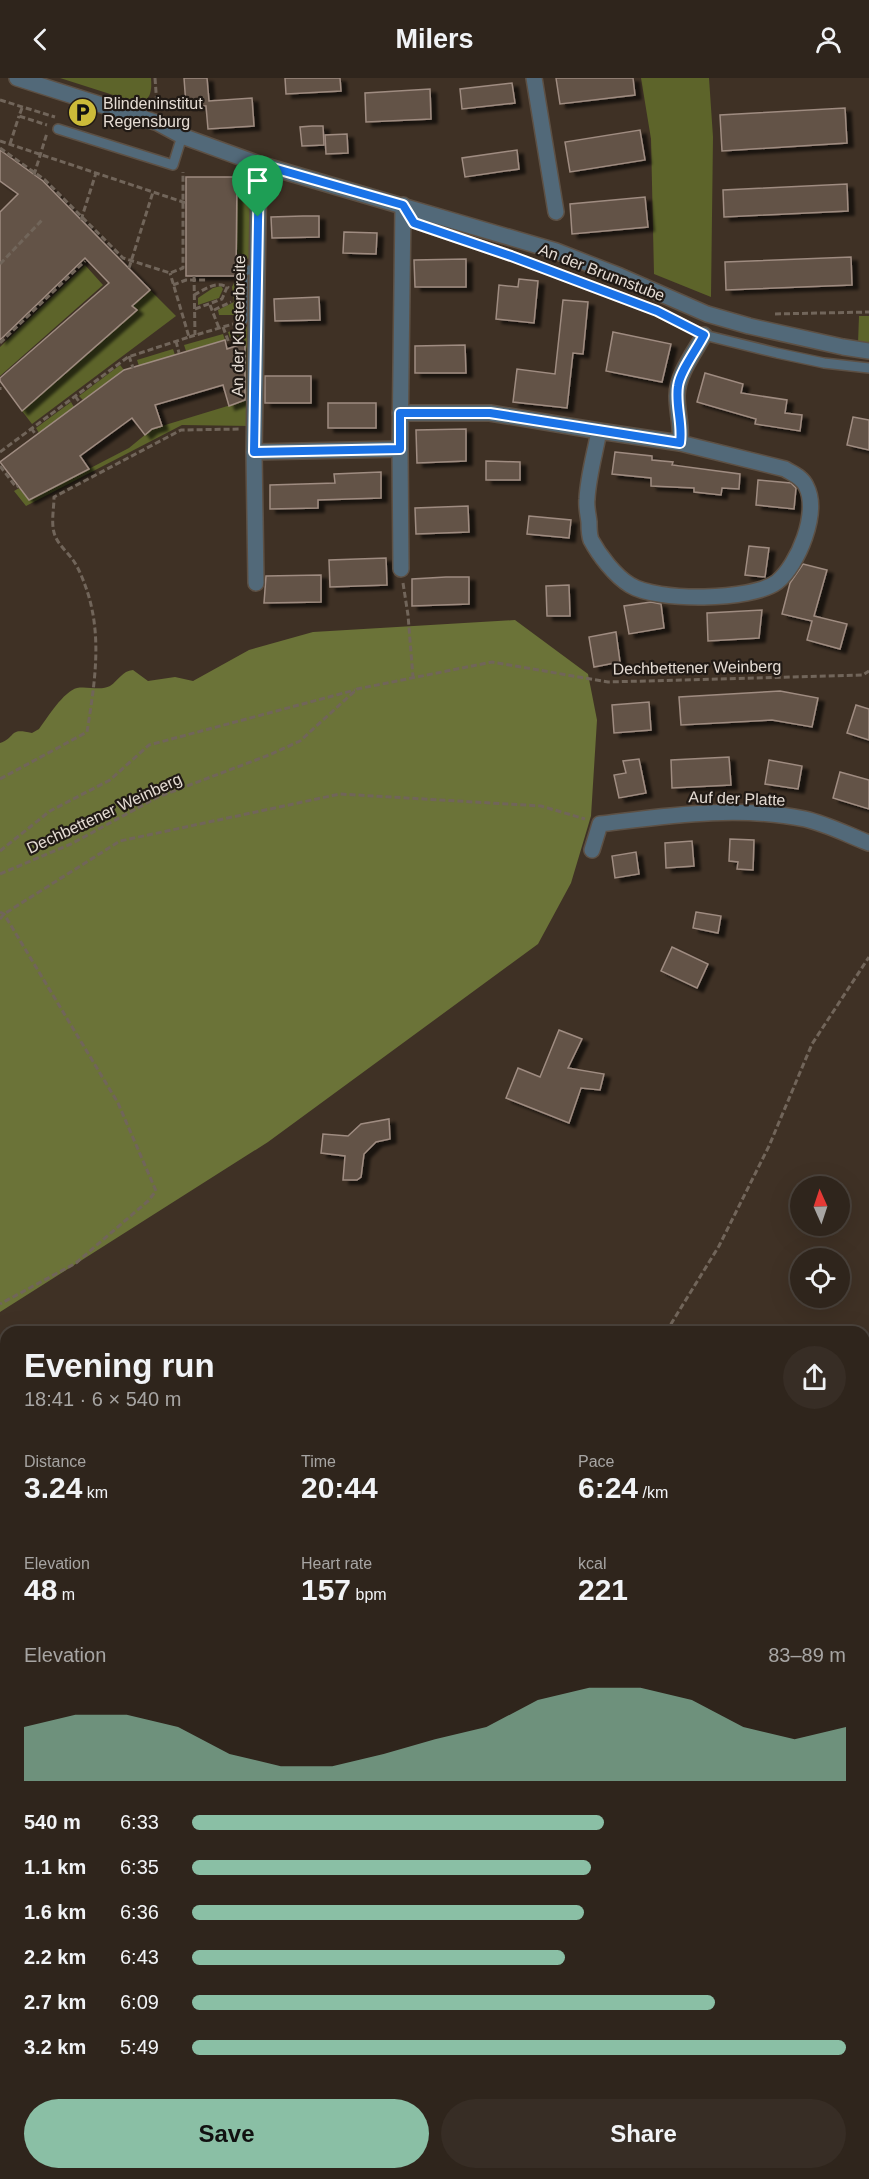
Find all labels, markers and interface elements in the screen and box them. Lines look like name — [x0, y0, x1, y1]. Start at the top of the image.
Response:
icon: back — [24, 23, 57, 56]
icon: person — [812, 23, 845, 56]
text: Milers — [395, 24, 474, 54]
place label: Blindeninstitut Regensburg — [103, 95, 203, 130]
parking icon: Blindeninstitut Regensburg — [66, 96, 98, 128]
pin — [232, 155, 283, 217]
icon: arrive — [241, 164, 274, 197]
street label: An der Brunnstube — [536, 241, 667, 304]
street label: An der Klosterbreite — [229, 255, 248, 397]
street label: Dechbettener Weinberg — [613, 658, 781, 677]
street label: Dechbettener Weinberg — [24, 770, 184, 857]
street label: Auf der Platte — [688, 788, 786, 809]
north arrow — [790, 1176, 850, 1236]
map controls — [790, 1176, 850, 1308]
button: locate — [790, 1248, 850, 1308]
button: share — [783, 1346, 846, 1409]
text: Evening run — [24, 1347, 215, 1384]
text: 18:41 · 6 × 540 m — [24, 1388, 181, 1410]
text: Distance — [24, 1453, 86, 1470]
text: Time — [301, 1453, 336, 1470]
text: Pace — [578, 1453, 614, 1470]
text: 3.24 — [24, 1471, 82, 1504]
text: 20:44 — [301, 1471, 378, 1504]
text: 6:24 — [578, 1471, 638, 1504]
text: km — [82, 1484, 108, 1501]
text: /km — [638, 1484, 668, 1501]
text: Elevation — [24, 1555, 90, 1572]
text: Heart rate — [301, 1555, 372, 1572]
text: kcal — [578, 1555, 606, 1572]
text: 48 — [24, 1573, 57, 1606]
text: 157 — [301, 1573, 351, 1606]
text: 221 — [578, 1573, 628, 1606]
text: m — [57, 1586, 75, 1603]
text: bpm — [351, 1586, 387, 1603]
text: Elevation — [24, 1644, 106, 1666]
text: 83–89 m — [768, 1644, 846, 1666]
text: 540 m — [24, 1811, 81, 1833]
text: 6:33 — [120, 1811, 159, 1833]
text: 1.1 km — [24, 1856, 86, 1878]
text: 6:35 — [120, 1856, 159, 1878]
text: 1.6 km — [24, 1901, 86, 1923]
text: 6:36 — [120, 1901, 159, 1923]
text: 2.2 km — [24, 1946, 86, 1968]
text: 6:43 — [120, 1946, 159, 1968]
text: 2.7 km — [24, 1991, 86, 2013]
text: 6:09 — [120, 1991, 159, 2013]
text: 3.2 km — [24, 2036, 86, 2058]
text: 5:49 — [120, 2036, 159, 2058]
button: Save — [24, 2099, 429, 2168]
button: Share — [441, 2099, 846, 2168]

